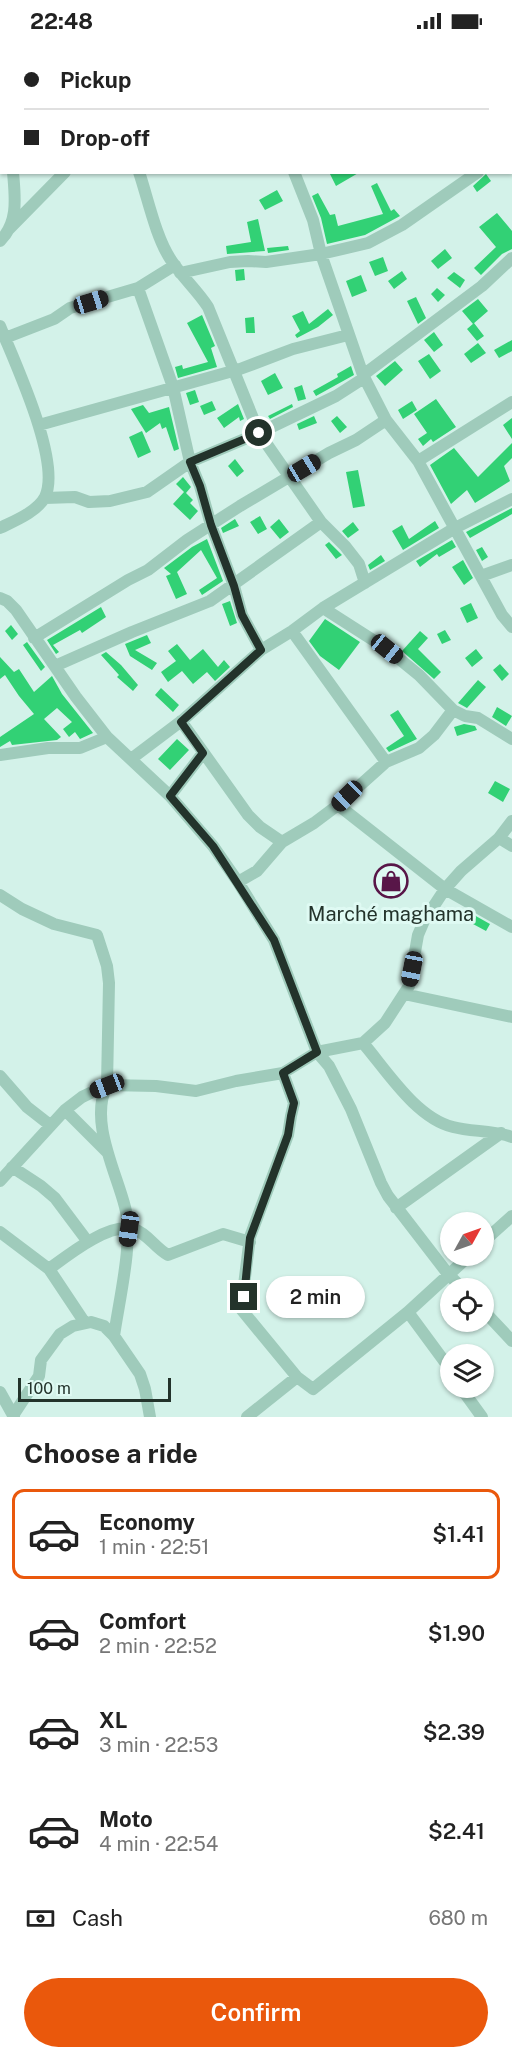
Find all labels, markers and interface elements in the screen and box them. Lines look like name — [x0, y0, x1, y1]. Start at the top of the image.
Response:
text: 22:48 — [30, 8, 93, 34]
text: Pickup — [60, 67, 131, 93]
text: Drop-off — [60, 125, 150, 151]
car — [71, 288, 111, 316]
route start — [245, 419, 272, 446]
car — [284, 451, 324, 485]
car — [367, 631, 407, 667]
car — [328, 777, 366, 815]
shop icon: Marché maghama — [373, 863, 409, 899]
place label: Marché maghama — [308, 902, 474, 926]
car — [400, 950, 424, 988]
car — [87, 1071, 127, 1101]
car — [118, 1210, 140, 1248]
north arrow — [440, 1212, 494, 1266]
map controls — [440, 1212, 494, 1398]
callout: 2 min — [265, 1276, 364, 1318]
button: locate — [440, 1278, 494, 1332]
route end — [230, 1283, 257, 1310]
text: 2 min — [290, 1285, 341, 1309]
button: layers — [440, 1344, 494, 1398]
scale bar — [18, 1375, 171, 1402]
text: 100 m — [27, 1379, 71, 1398]
text: Choose a ride — [24, 1437, 198, 1469]
icon: car — [27, 1507, 81, 1561]
text: Economy — [99, 1509, 195, 1535]
text: $1.41 — [432, 1521, 485, 1547]
text: 1 min · 22:51 — [99, 1535, 209, 1559]
icon: car — [27, 1606, 81, 1660]
text: Comfort — [99, 1608, 186, 1634]
text: $1.90 — [428, 1620, 485, 1646]
text: 2 min · 22:52 — [99, 1634, 217, 1658]
icon: car — [27, 1705, 81, 1759]
text: XL — [99, 1707, 127, 1733]
text: $2.39 — [423, 1719, 485, 1745]
text: 3 min · 22:53 — [99, 1733, 218, 1757]
icon: car — [27, 1804, 81, 1858]
text: Moto — [99, 1806, 153, 1832]
text: $2.41 — [428, 1818, 485, 1844]
text: 4 min · 22:54 — [99, 1832, 218, 1856]
icon: cash — [24, 1902, 57, 1935]
text: Cash — [72, 1905, 123, 1931]
text: 680 m — [428, 1906, 488, 1930]
button: Confirm — [24, 1978, 488, 2047]

